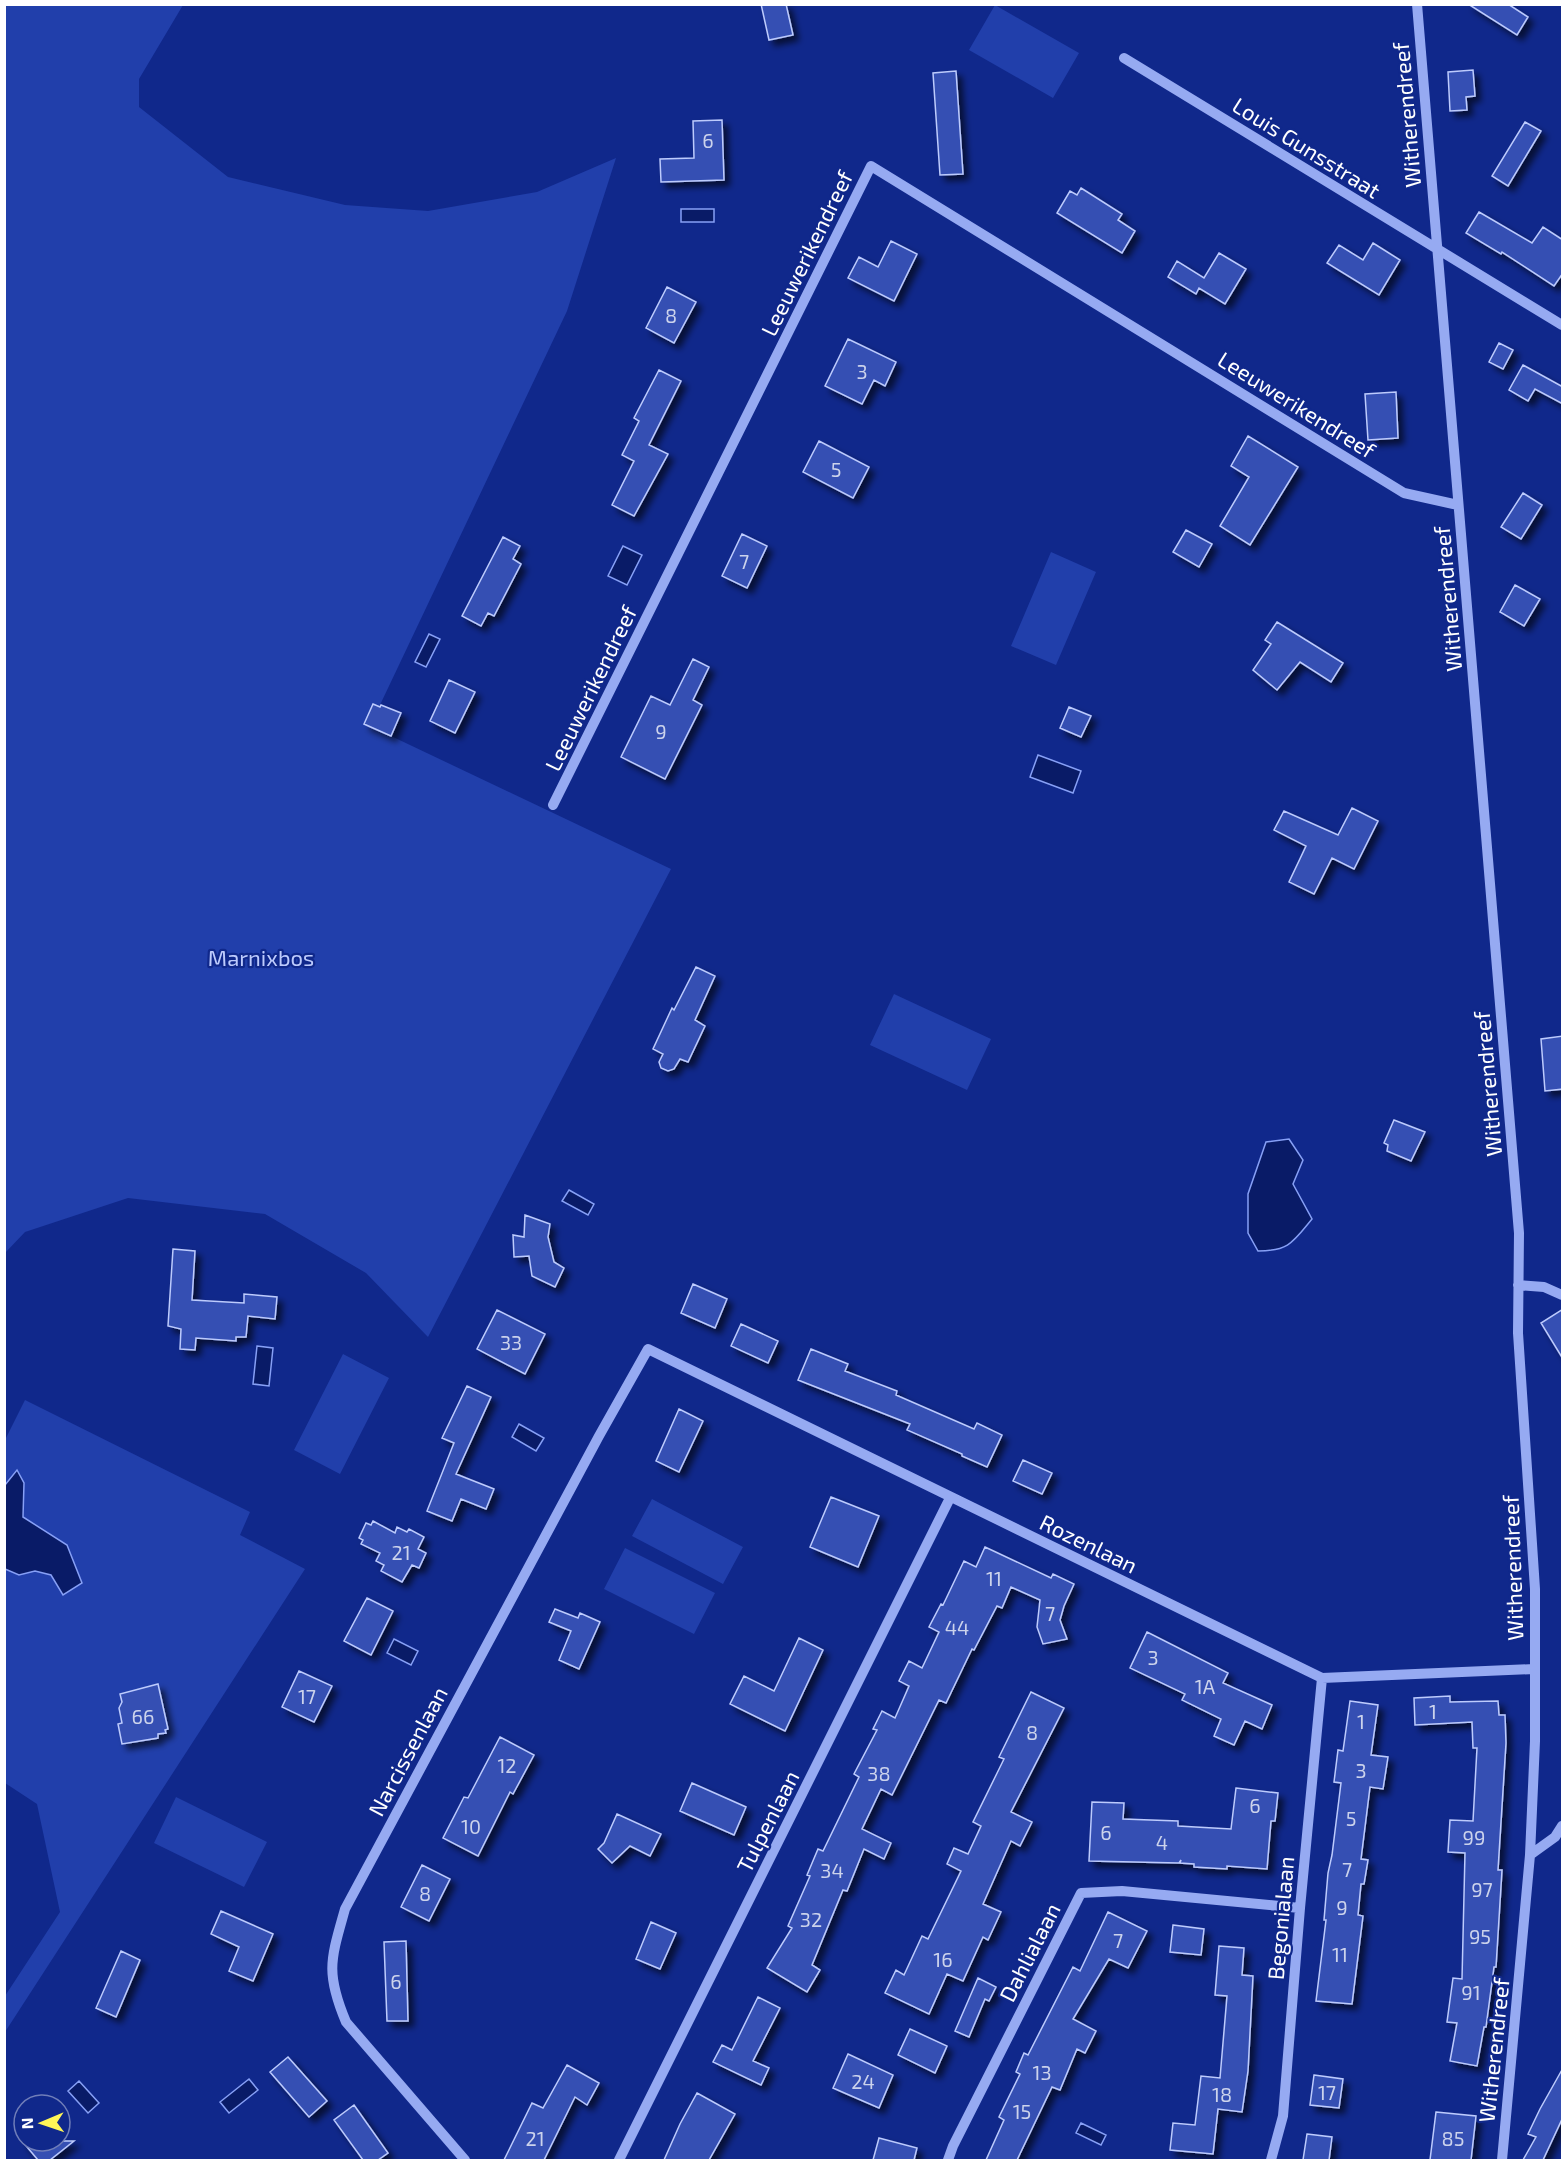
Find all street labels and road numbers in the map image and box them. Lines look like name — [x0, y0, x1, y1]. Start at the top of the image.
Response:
street label: Witherendreef — [1387, 41, 1425, 189]
street label: Louis Gunsstraat — [1228, 91, 1386, 203]
street label: Leeuwerikendreef — [755, 166, 857, 340]
street label: Leeuwerikendreef — [1214, 345, 1381, 463]
street label: Witherendreef — [1428, 525, 1466, 673]
street label: Leeuwerikendreef — [539, 601, 641, 775]
street label: Witherendreef — [1468, 1010, 1506, 1158]
street label: Witherendreef — [1496, 1494, 1528, 1641]
street label: Rozenlaan — [1036, 1508, 1142, 1578]
street label: Narcissenlaan — [362, 1682, 452, 1820]
street label: Tulpenlaan — [730, 1766, 804, 1876]
street label: Begonialaan — [1262, 1855, 1298, 1981]
street label: Dahlialaan — [993, 1898, 1065, 2006]
street label: Witherendreef — [1472, 1976, 1514, 2124]

